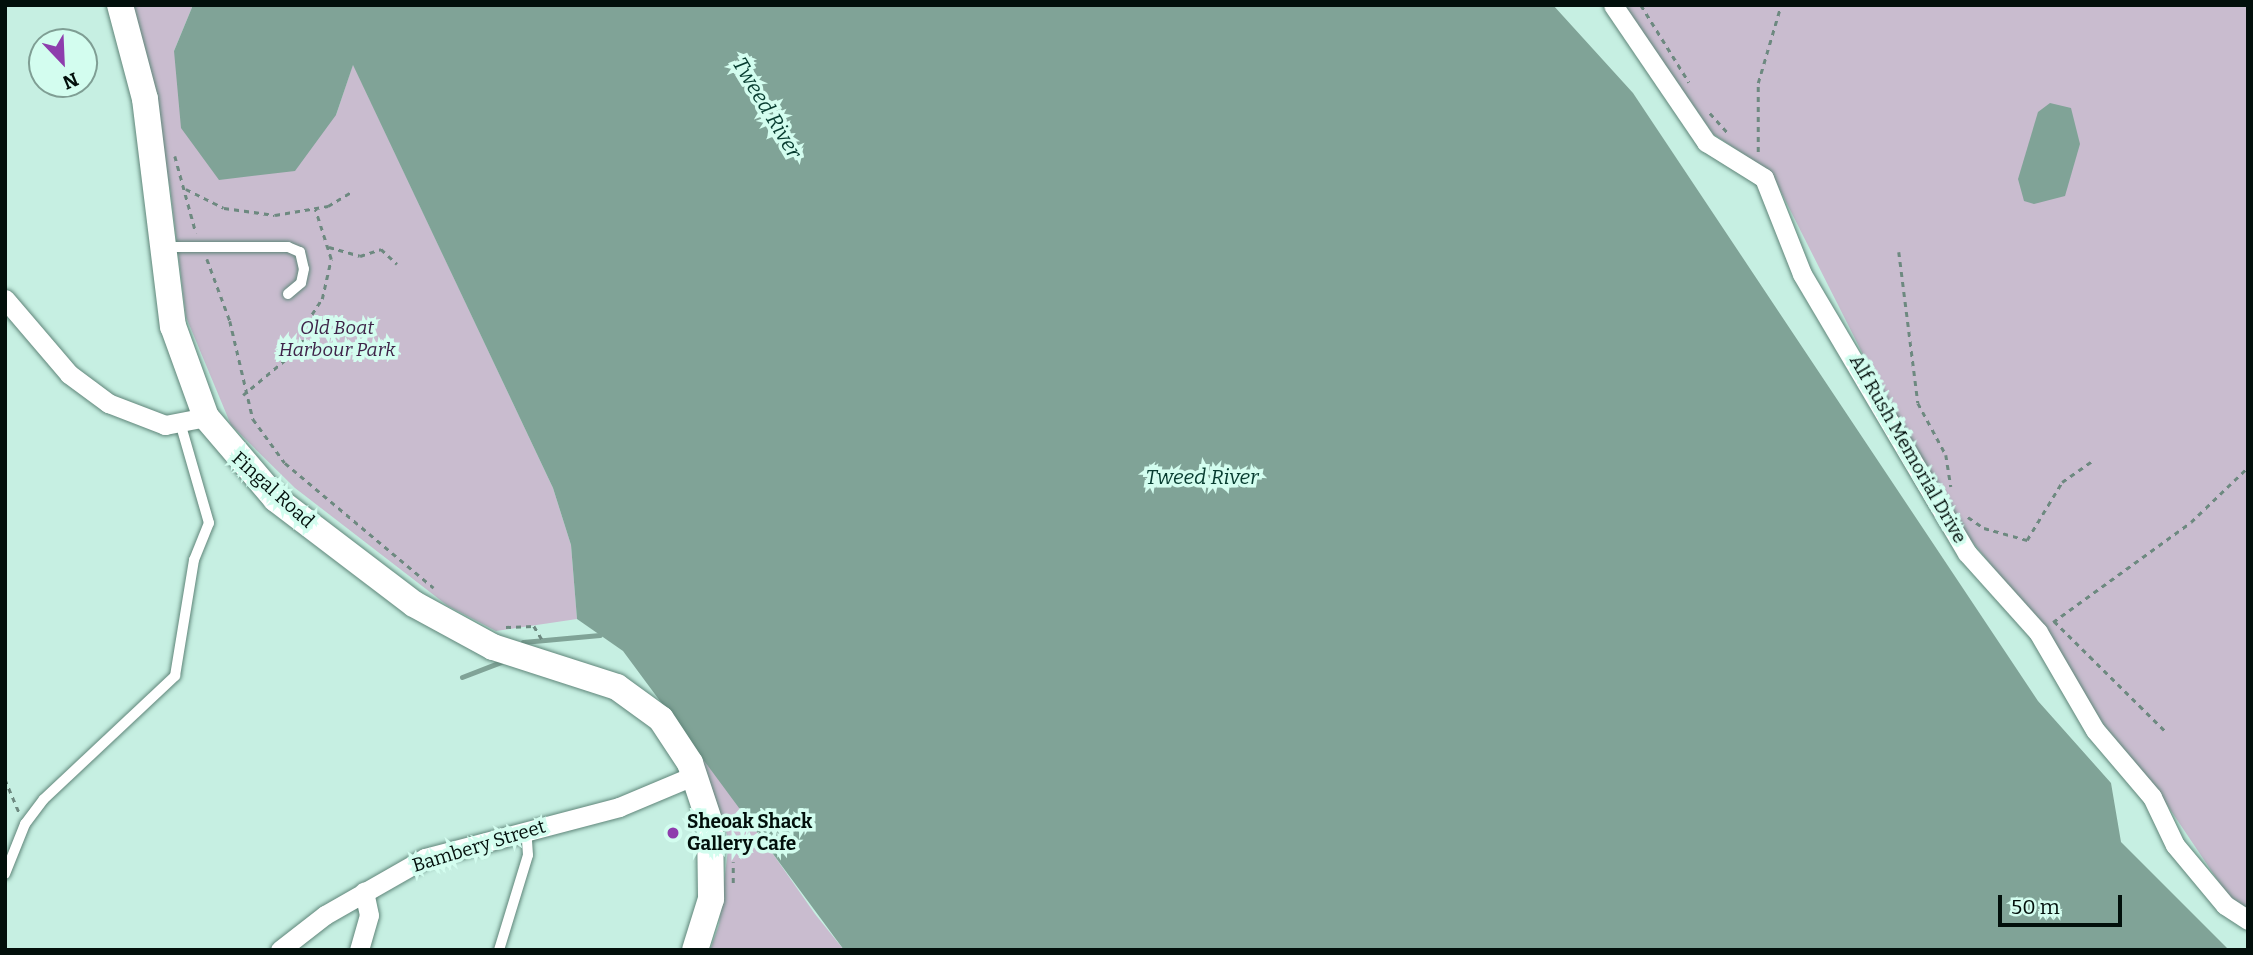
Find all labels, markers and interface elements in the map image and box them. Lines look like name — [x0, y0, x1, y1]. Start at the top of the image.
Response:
north arrow — [28, 28, 98, 98]
water label: Tweed River — [727, 53, 807, 163]
text: N — [59, 67, 82, 94]
park label: Old Boat Harbour Park — [278, 317, 396, 361]
street label: Alf Rush Memorial Drive — [1845, 351, 1971, 547]
street label: Fingal Road — [227, 447, 319, 533]
water label: Tweed River — [1145, 464, 1259, 490]
place label: Sheoak Shack Gallery Cafe — [687, 811, 812, 855]
street label: Bambery Street — [410, 815, 548, 877]
marker: Sheoak Shack Gallery Cafe — [665, 825, 681, 841]
scale bar — [2001, 881, 2125, 925]
text: 50 m — [2011, 894, 2060, 920]

